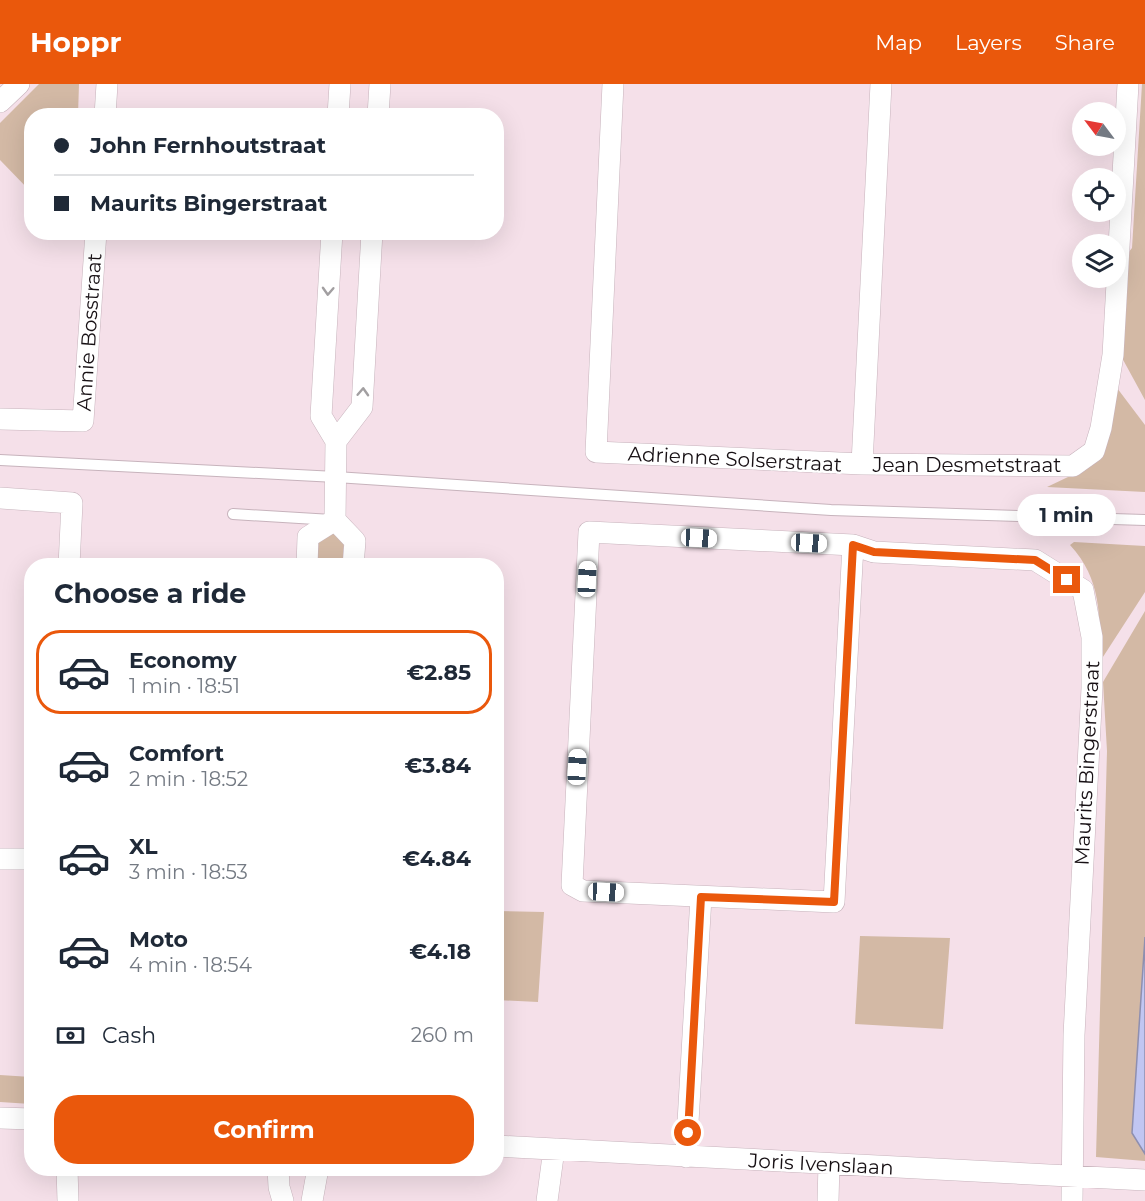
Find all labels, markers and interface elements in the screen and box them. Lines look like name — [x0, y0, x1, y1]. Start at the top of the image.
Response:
text: Hoppr — [30, 25, 122, 59]
text: Map — [875, 30, 922, 55]
text: Layers — [955, 30, 1022, 55]
text: Share — [1055, 30, 1115, 55]
north arrow — [1072, 102, 1126, 156]
map controls — [1072, 102, 1126, 288]
text: John Fernhoutstraat — [90, 132, 326, 159]
button: locate — [1072, 168, 1126, 222]
text: Maurits Bingerstraat — [90, 190, 327, 217]
button: layers — [1072, 234, 1126, 288]
street label: Annie Bosstraat — [72, 252, 106, 412]
one-way arrow — [322, 286, 335, 295]
one-way arrow — [357, 387, 370, 396]
street label: Adrienne Solserstraat — [627, 441, 843, 477]
street label: Jean Desmetstraat — [872, 453, 1061, 477]
callout: 1 min — [1018, 493, 1116, 535]
text: 1 min — [1039, 503, 1094, 527]
car — [681, 528, 717, 548]
car — [791, 533, 827, 553]
car — [577, 561, 597, 597]
route end — [1053, 566, 1080, 593]
text: Choose a ride — [54, 577, 246, 610]
icon: car — [57, 645, 111, 699]
text: Economy — [129, 647, 237, 674]
text: €2.85 — [406, 659, 471, 686]
street label: Maurits Bingerstraat — [1070, 660, 1104, 866]
text: 1 min · 18:51 — [129, 674, 240, 698]
icon: car — [57, 738, 111, 792]
text: Comfort — [129, 740, 224, 767]
car — [567, 749, 587, 785]
text: €3.84 — [404, 752, 471, 779]
text: 2 min · 18:52 — [129, 767, 248, 791]
icon: car — [57, 831, 111, 885]
text: XL — [129, 833, 158, 860]
text: €4.84 — [402, 845, 471, 872]
text: 3 min · 18:53 — [129, 860, 248, 884]
car — [588, 882, 624, 902]
icon: car — [57, 924, 111, 978]
text: Moto — [129, 926, 188, 953]
text: €4.18 — [409, 938, 471, 965]
text: 4 min · 18:54 — [129, 953, 252, 977]
icon: cash — [54, 1019, 87, 1052]
text: Cash — [102, 1022, 156, 1049]
text: 260 m — [411, 1023, 474, 1047]
button: Confirm — [54, 1095, 474, 1164]
route start — [674, 1119, 701, 1146]
street label: Joris Ivenslaan — [747, 1148, 894, 1180]

